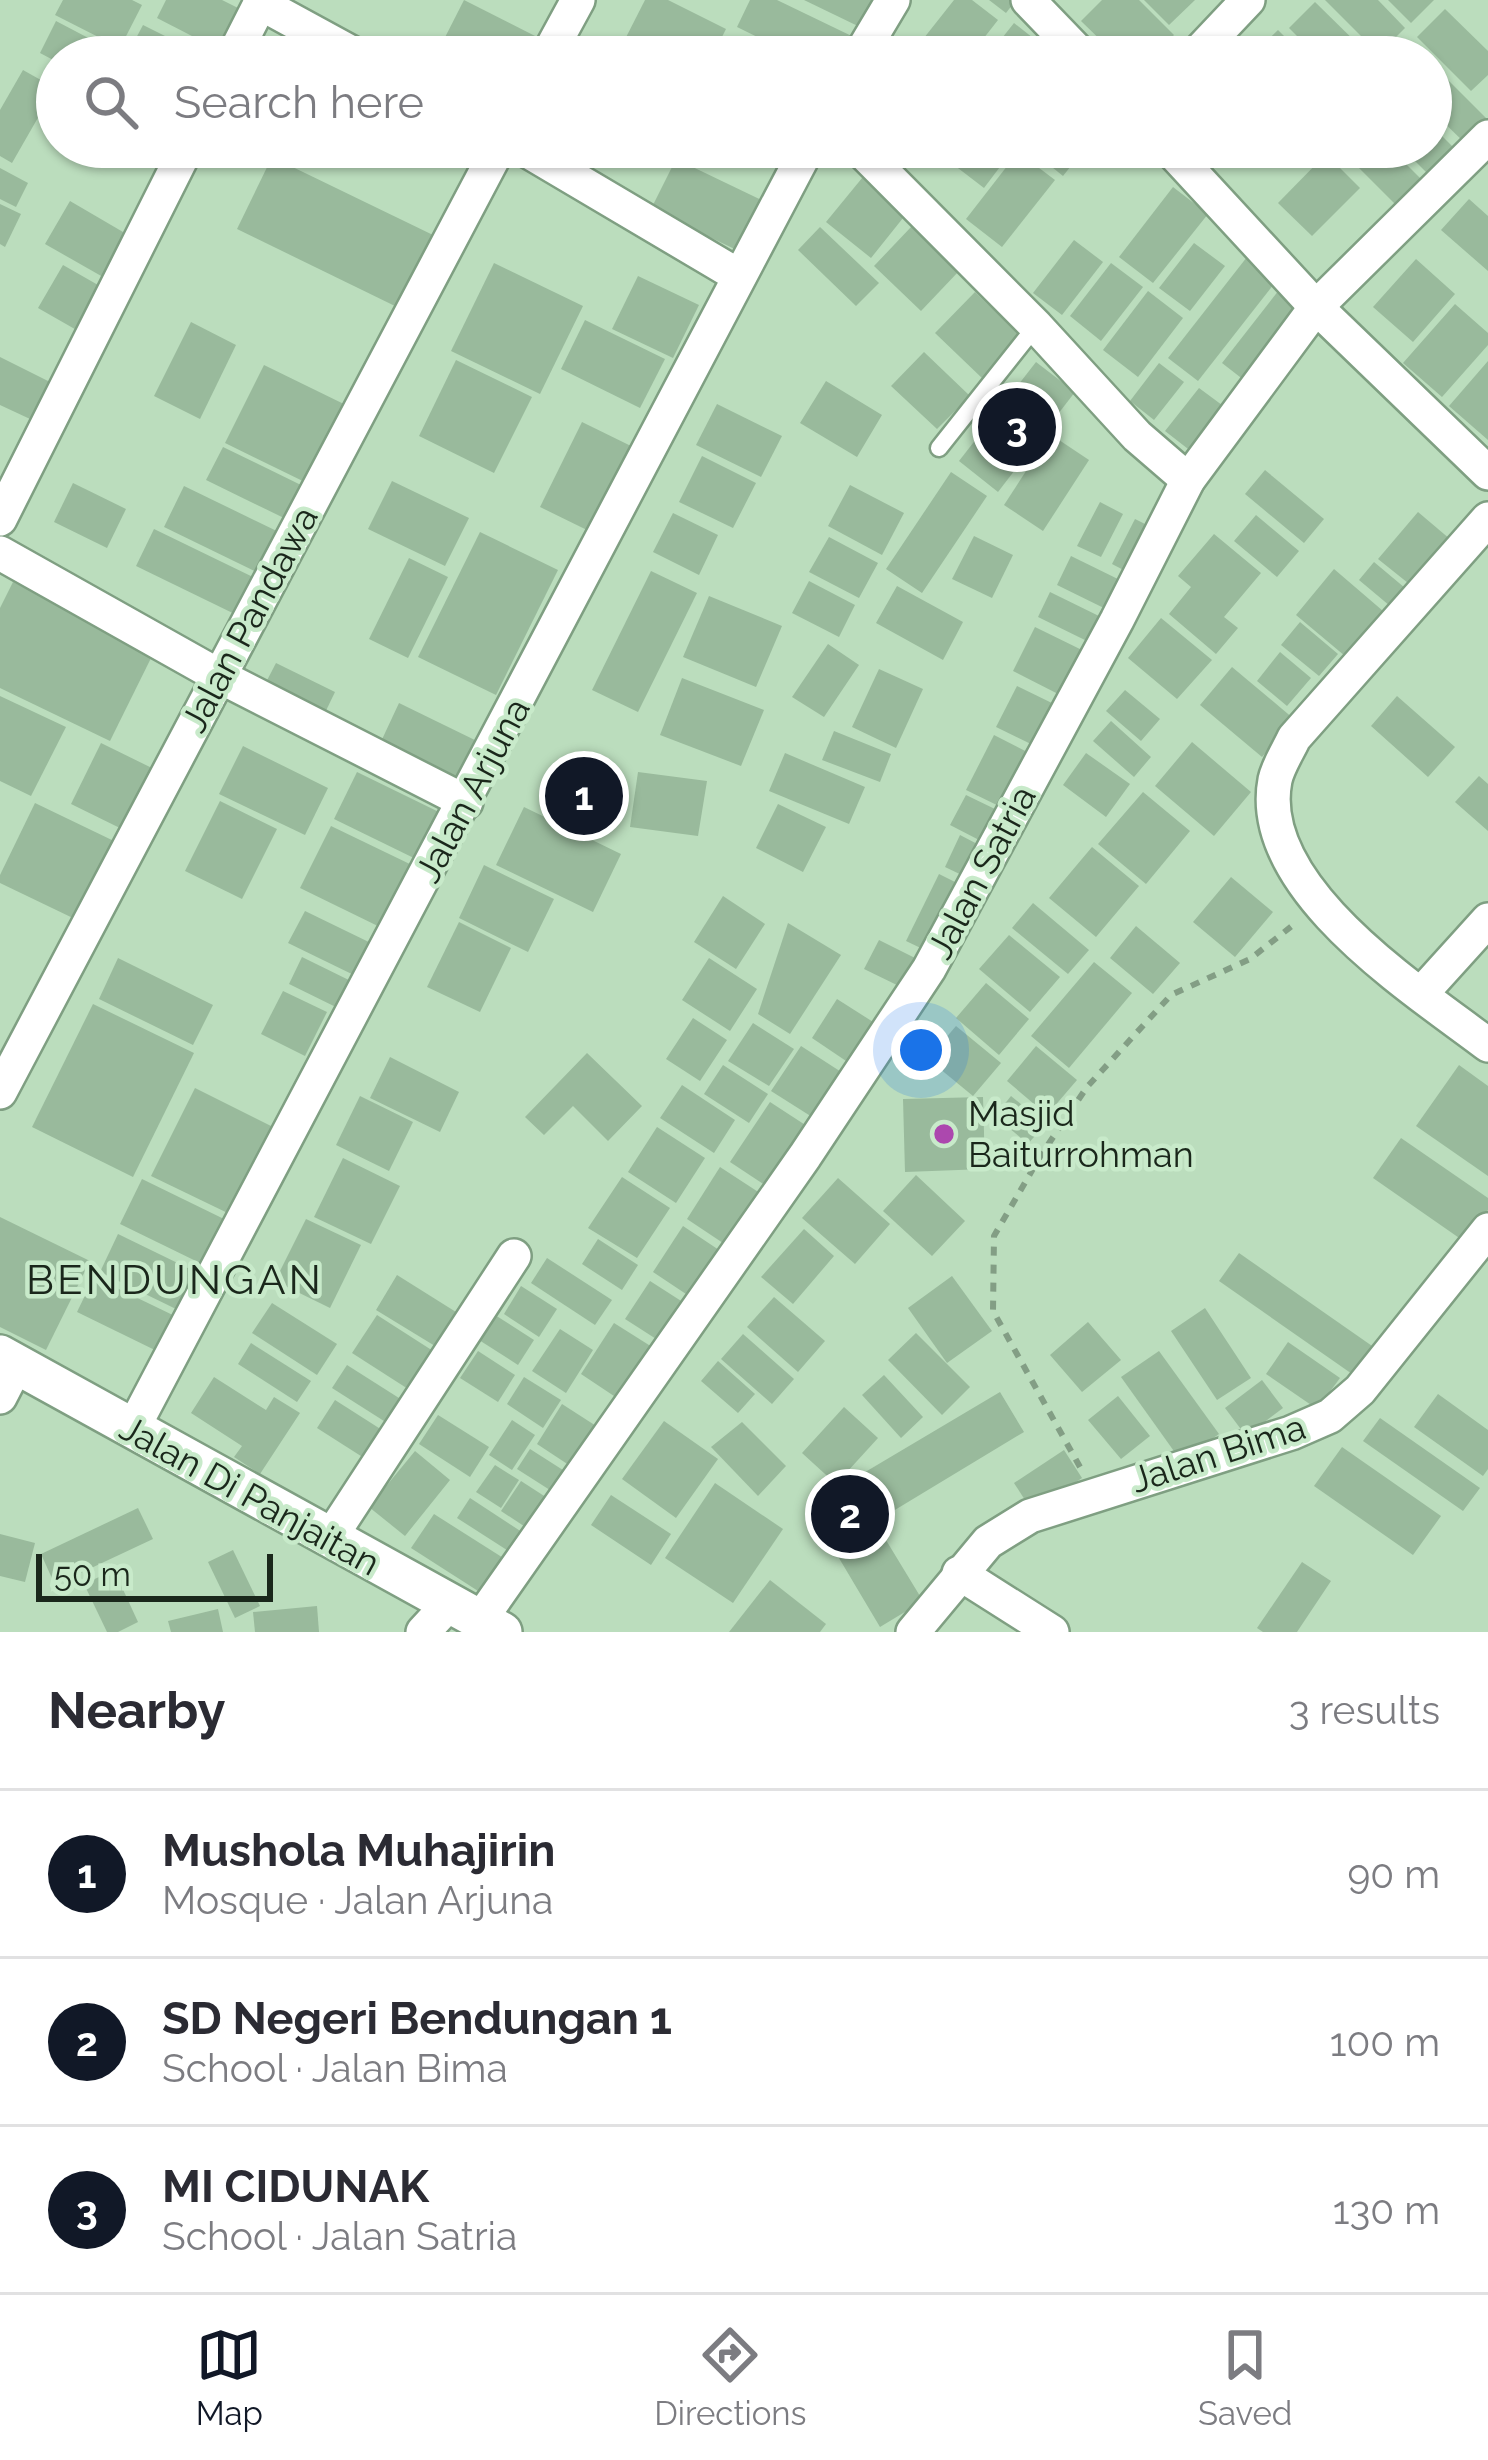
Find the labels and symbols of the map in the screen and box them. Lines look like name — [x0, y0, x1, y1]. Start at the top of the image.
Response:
pin: 3 — [978, 382, 1056, 472]
street label: Jalan Pandawa — [172, 499, 326, 739]
street label: Jalan Arjuna — [406, 691, 538, 889]
pin: 1 — [545, 751, 623, 841]
street label: Jalan Satria — [918, 778, 1044, 966]
your location — [891, 1020, 951, 1080]
place label: Masjid Baiturrohman — [968, 1092, 1194, 1175]
marker: Masjid Baiturrohman — [931, 1121, 957, 1147]
district label: BENDUNGAN — [26, 1255, 324, 1304]
street label: Jalan Bima — [1126, 1405, 1310, 1501]
street label: Jalan Di Panjaitan — [113, 1406, 387, 1584]
pin: 2 — [811, 1469, 889, 1559]
scale bar — [36, 1548, 273, 1601]

